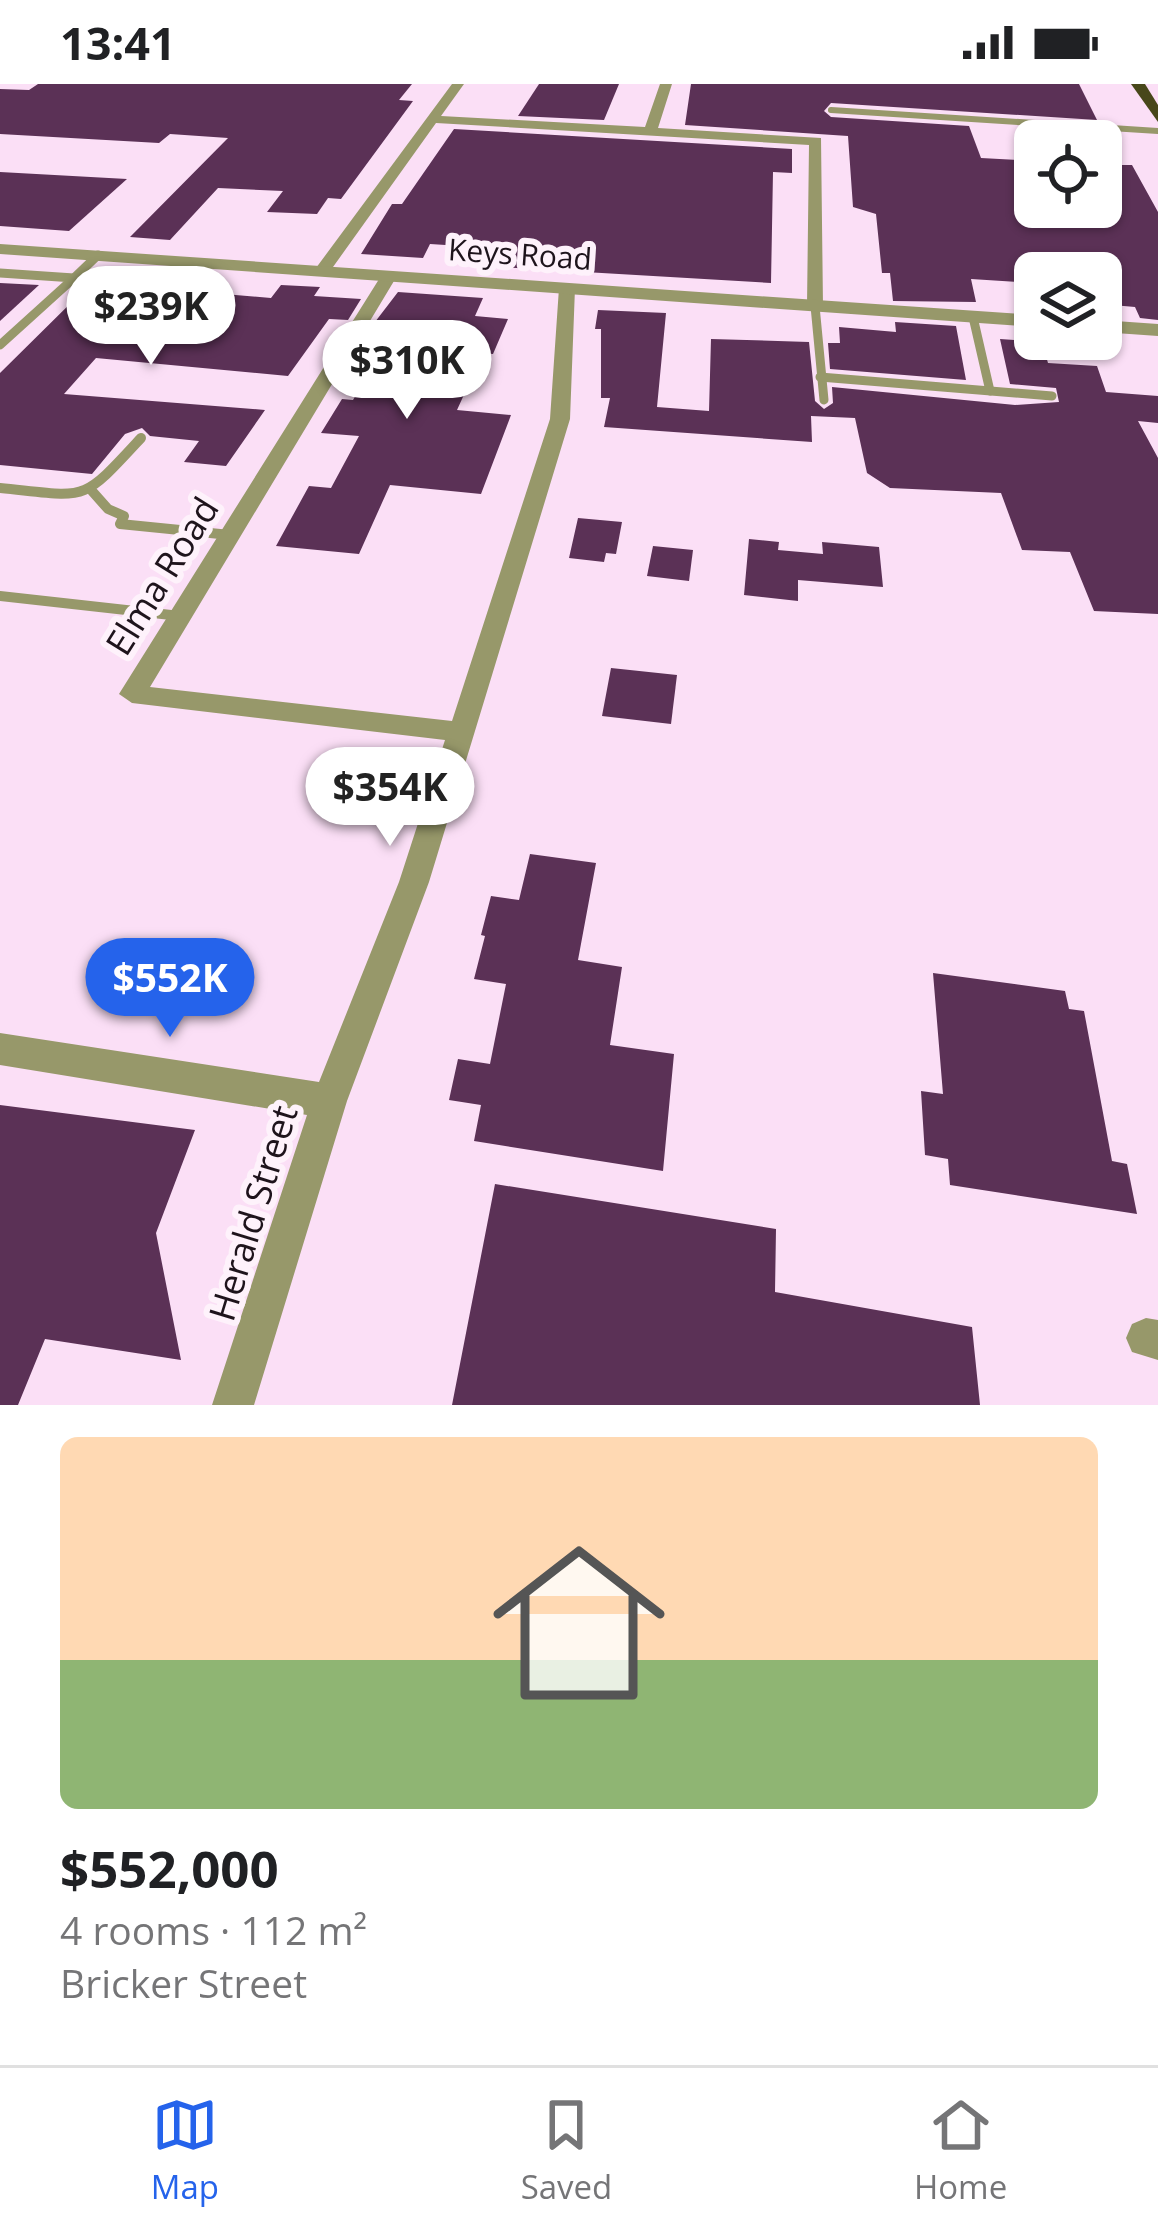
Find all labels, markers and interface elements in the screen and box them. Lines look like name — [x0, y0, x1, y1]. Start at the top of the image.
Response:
text: 13:41 — [60, 12, 176, 73]
map controls — [1014, 120, 1122, 360]
button: locate — [1014, 120, 1122, 228]
street label: Keys Road — [447, 228, 593, 279]
button: layers — [1014, 252, 1122, 360]
pin: $239K — [67, 266, 235, 368]
text: $239K — [93, 278, 209, 331]
pin: $310K — [323, 320, 491, 422]
text: $310K — [349, 332, 465, 385]
street label: Elma Road — [94, 487, 229, 664]
pin: $354K — [306, 747, 474, 849]
text: $354K — [332, 759, 448, 812]
pin: $552K — [86, 938, 254, 1040]
text: $552K — [112, 950, 228, 1003]
street label: Herald Street — [197, 1099, 308, 1326]
icon: home — [471, 1515, 687, 1731]
text: $552,000 — [60, 1833, 279, 1903]
text: 4 rooms · 112 m² — [60, 1903, 367, 1956]
text: Bricker Street — [60, 1956, 307, 2009]
tab: Map — [151, 2092, 219, 2209]
tab: Saved — [521, 2092, 612, 2209]
tab: Home — [914, 2092, 1007, 2209]

